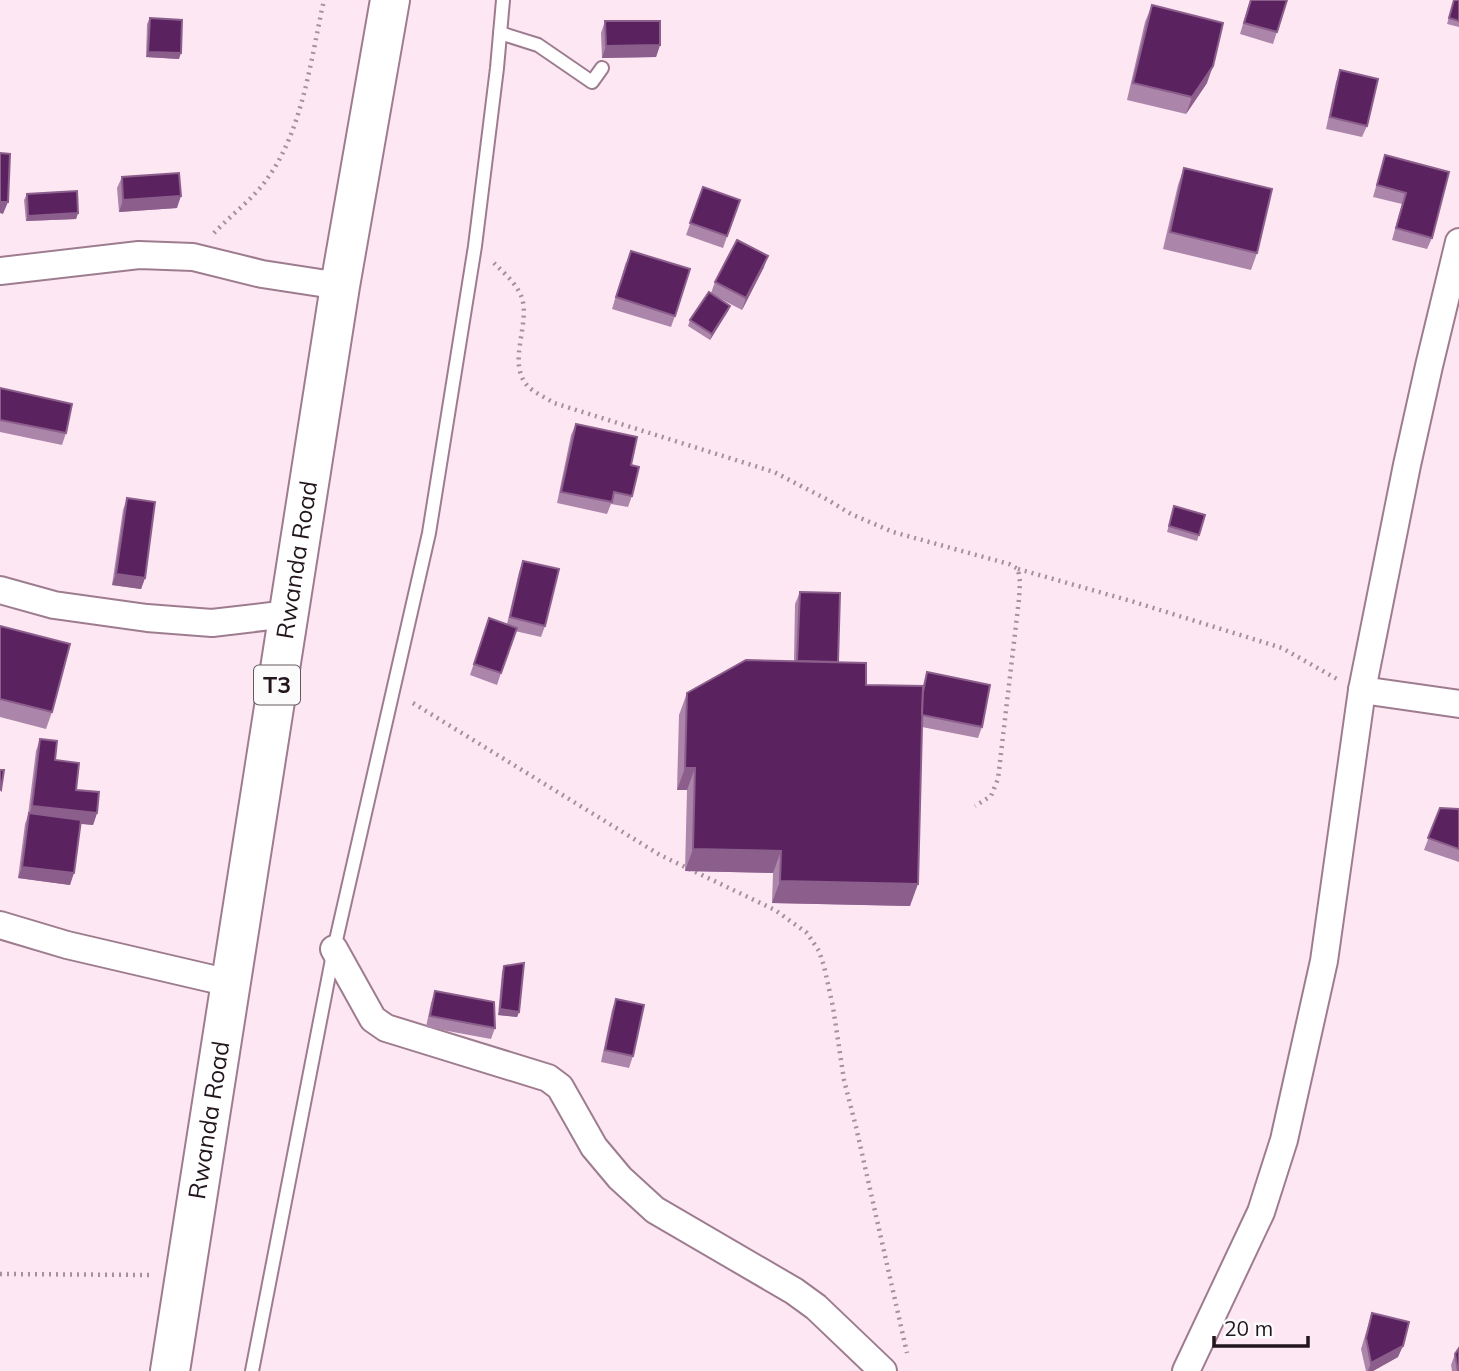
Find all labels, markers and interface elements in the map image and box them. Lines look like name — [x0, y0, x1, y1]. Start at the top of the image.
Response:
street label: Rwanda Road — [269, 479, 323, 641]
road number: T3 — [254, 666, 300, 705]
street label: Rwanda Road — [181, 1039, 236, 1201]
scale bar — [1214, 1304, 1308, 1348]
text: 20 m — [1224, 1315, 1273, 1341]

